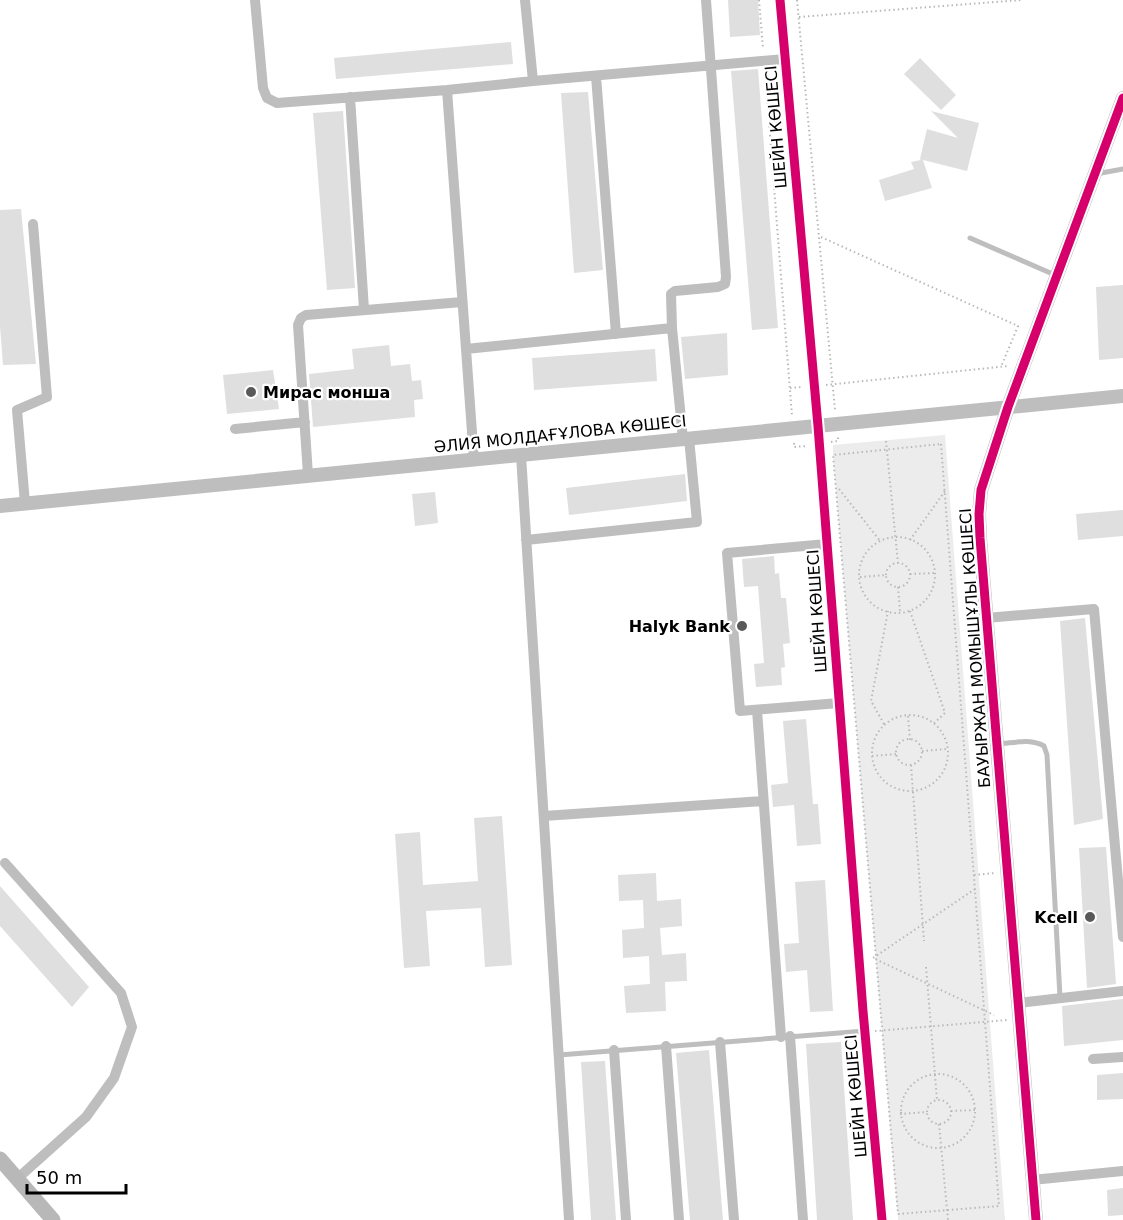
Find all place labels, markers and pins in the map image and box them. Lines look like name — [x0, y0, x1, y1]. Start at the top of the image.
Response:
place label: Мирас монша — [263, 383, 390, 402]
marker: Мирас монша — [244, 385, 258, 399]
place label: Halyk Bank — [629, 617, 730, 636]
marker: Halyk Bank — [735, 619, 749, 633]
place label: Kcell — [1034, 908, 1078, 927]
marker: Kcell — [1083, 910, 1097, 924]

